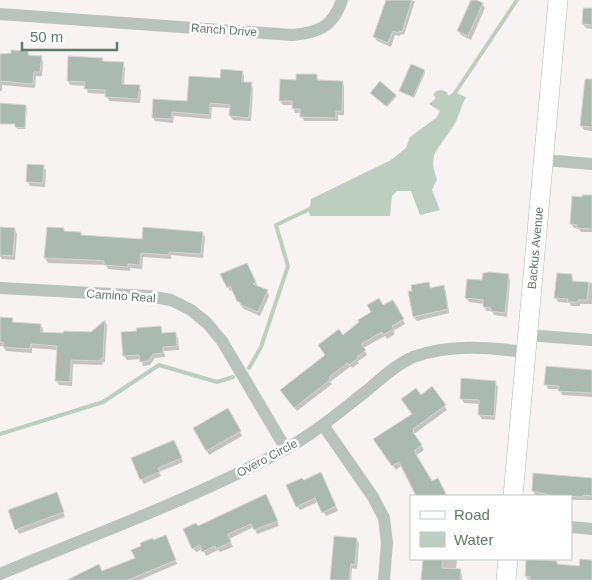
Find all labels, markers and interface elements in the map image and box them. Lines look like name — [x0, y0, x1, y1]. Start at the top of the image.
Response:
scale bar — [22, 20, 118, 52]
street label: Ranch Drive — [191, 21, 258, 39]
text: 50 m — [30, 28, 63, 45]
street label: Backus Avenue — [525, 206, 546, 290]
street label: Camino Real — [86, 287, 156, 305]
street label: Overo Circle — [234, 436, 300, 480]
legend — [410, 495, 572, 560]
text: Road — [454, 506, 490, 523]
text: Water — [454, 531, 493, 548]

